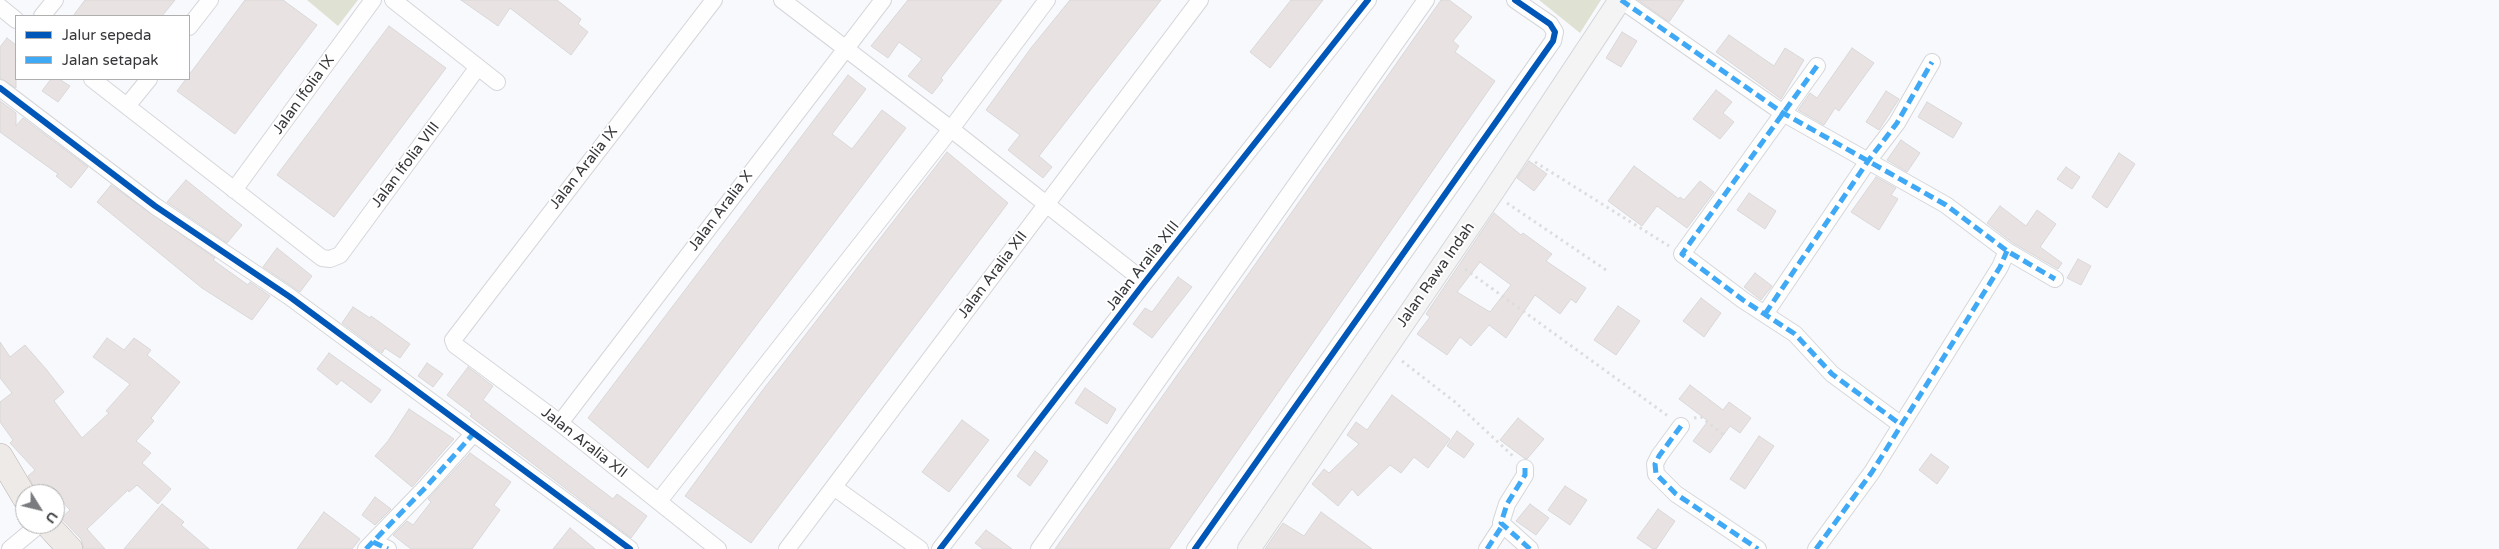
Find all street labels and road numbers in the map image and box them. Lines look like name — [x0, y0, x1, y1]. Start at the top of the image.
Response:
street label: Jalan Ifolia IX — [269, 52, 339, 138]
street label: Jalan Ifolia VIII — [368, 119, 444, 211]
street label: Jalan Aralia IX — [546, 123, 622, 213]
street label: Jalan Aralia X — [685, 167, 757, 255]
street label: Jalan Aralia XIII — [1102, 218, 1184, 314]
street label: Jalan Rawa Indah — [1393, 219, 1479, 331]
street label: Jalan Aralia XII — [954, 228, 1032, 322]
street label: Jalan Aralia XII — [537, 404, 631, 482]

